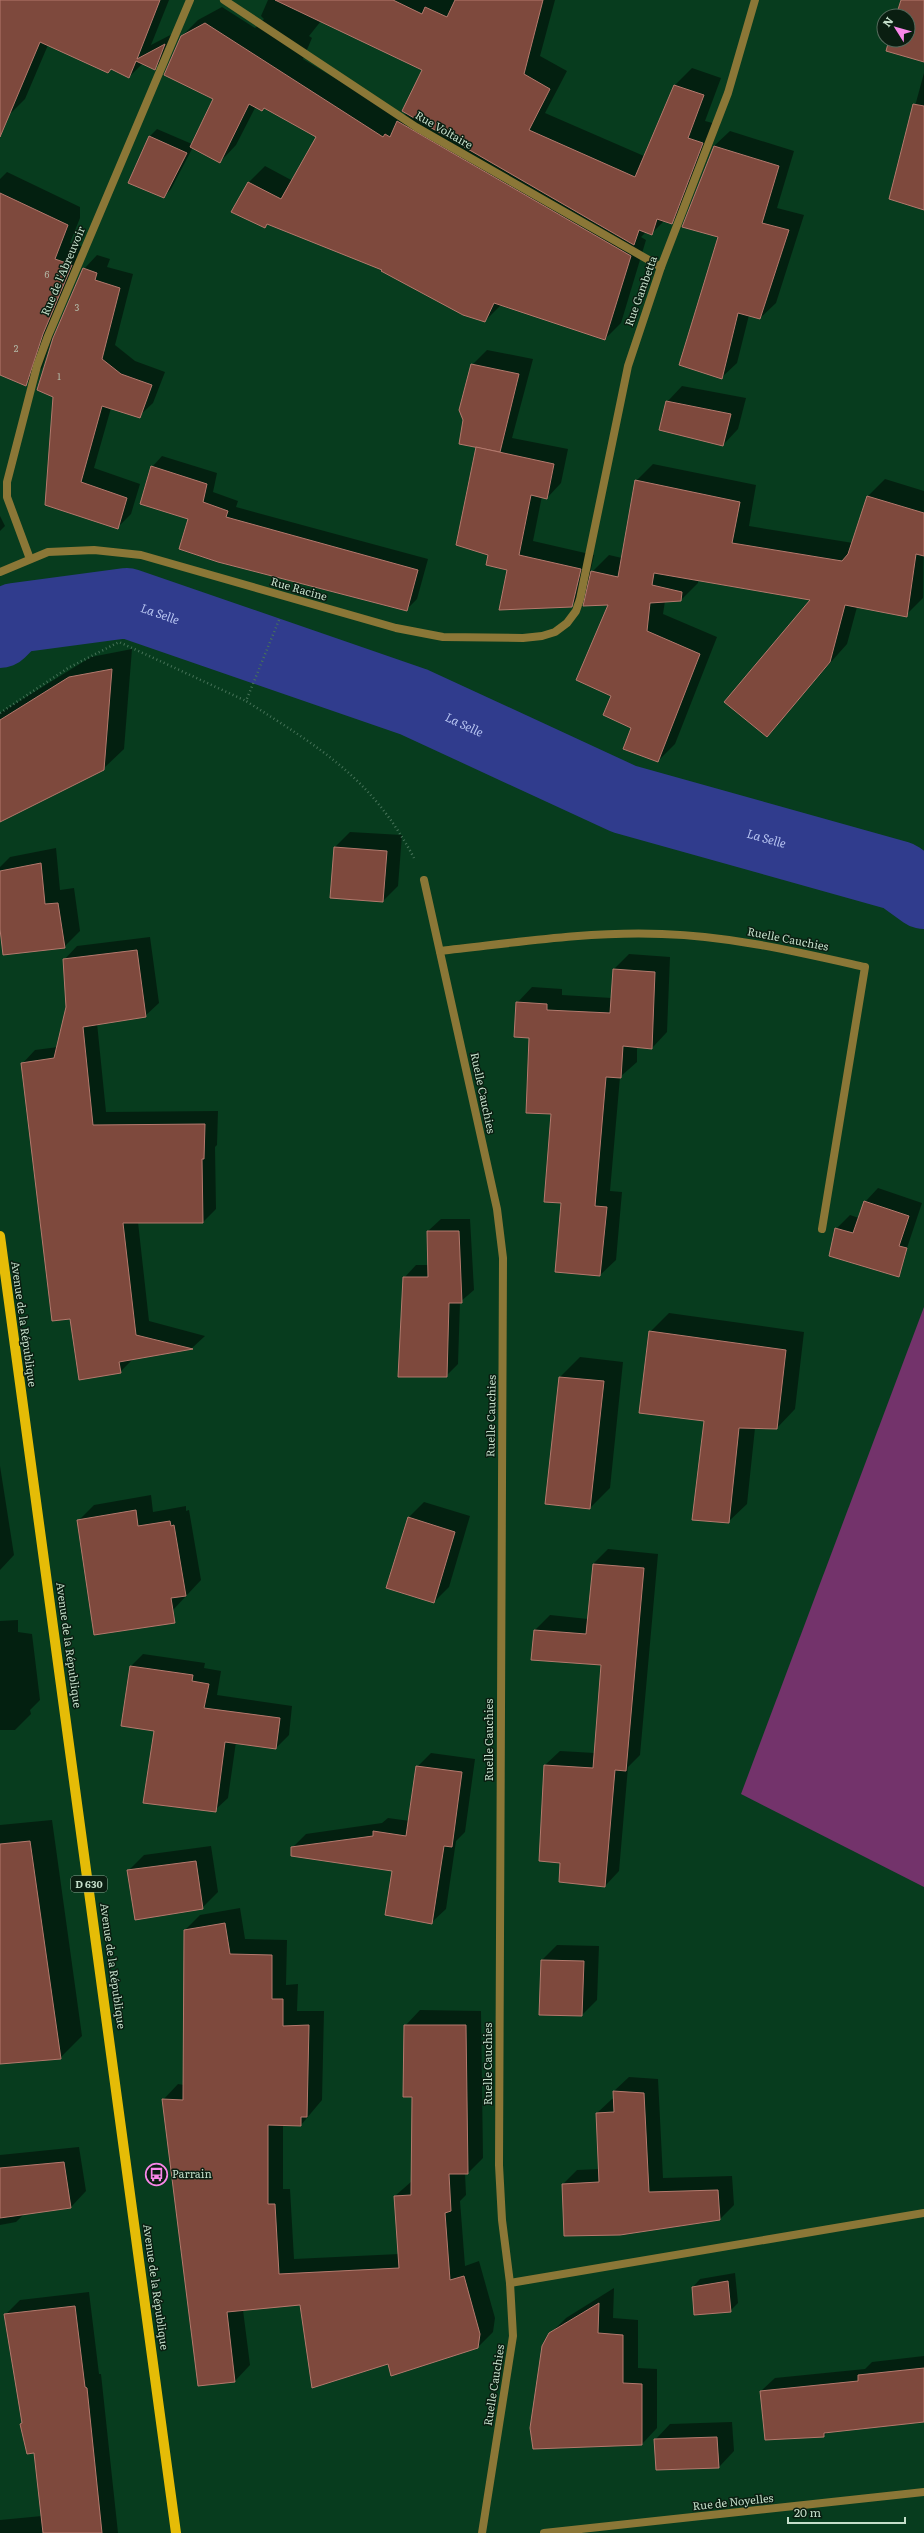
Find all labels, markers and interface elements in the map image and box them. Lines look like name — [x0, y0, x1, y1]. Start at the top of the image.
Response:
north arrow — [876, 8, 916, 48]
text: N — [878, 13, 896, 30]
street label: Rue Voltaire — [413, 106, 476, 152]
street label: Rue de l'Abreuvoir — [36, 223, 88, 318]
street label: Rue Gambetta — [620, 253, 660, 328]
house number: 6 — [45, 267, 50, 281]
house number: 3 — [75, 300, 80, 314]
house number: 2 — [14, 341, 19, 355]
house number: 1 — [57, 369, 61, 383]
street label: Rue Racine — [269, 572, 330, 604]
water label: La Selle — [138, 598, 182, 629]
water label: La Selle — [443, 708, 487, 741]
water label: La Selle — [745, 824, 789, 852]
street label: Ruelle Cauchies — [746, 922, 830, 954]
street label: Ruelle Cauchies — [468, 1051, 500, 1135]
street label: Avenue de la République — [8, 1260, 42, 1388]
street label: Ruelle Cauchies — [481, 1375, 499, 1457]
street label: Avenue de la République — [53, 1581, 87, 1709]
street label: Ruelle Cauchies — [480, 1699, 496, 1781]
road number: D 630 — [71, 1876, 107, 1892]
street label: Avenue de la République — [97, 1902, 131, 2030]
street label: Ruelle Cauchies — [479, 2023, 495, 2105]
bus stop icon: Parrain — [143, 2161, 169, 2187]
place label: Parrain — [172, 2165, 212, 2181]
street label: Avenue de la République — [140, 2223, 174, 2351]
street label: Ruelle Cauchies — [479, 2343, 507, 2427]
street label: Rue de Noyelles — [692, 2489, 774, 2513]
scale bar — [788, 2499, 905, 2525]
text: 20 m — [794, 2503, 821, 2521]

